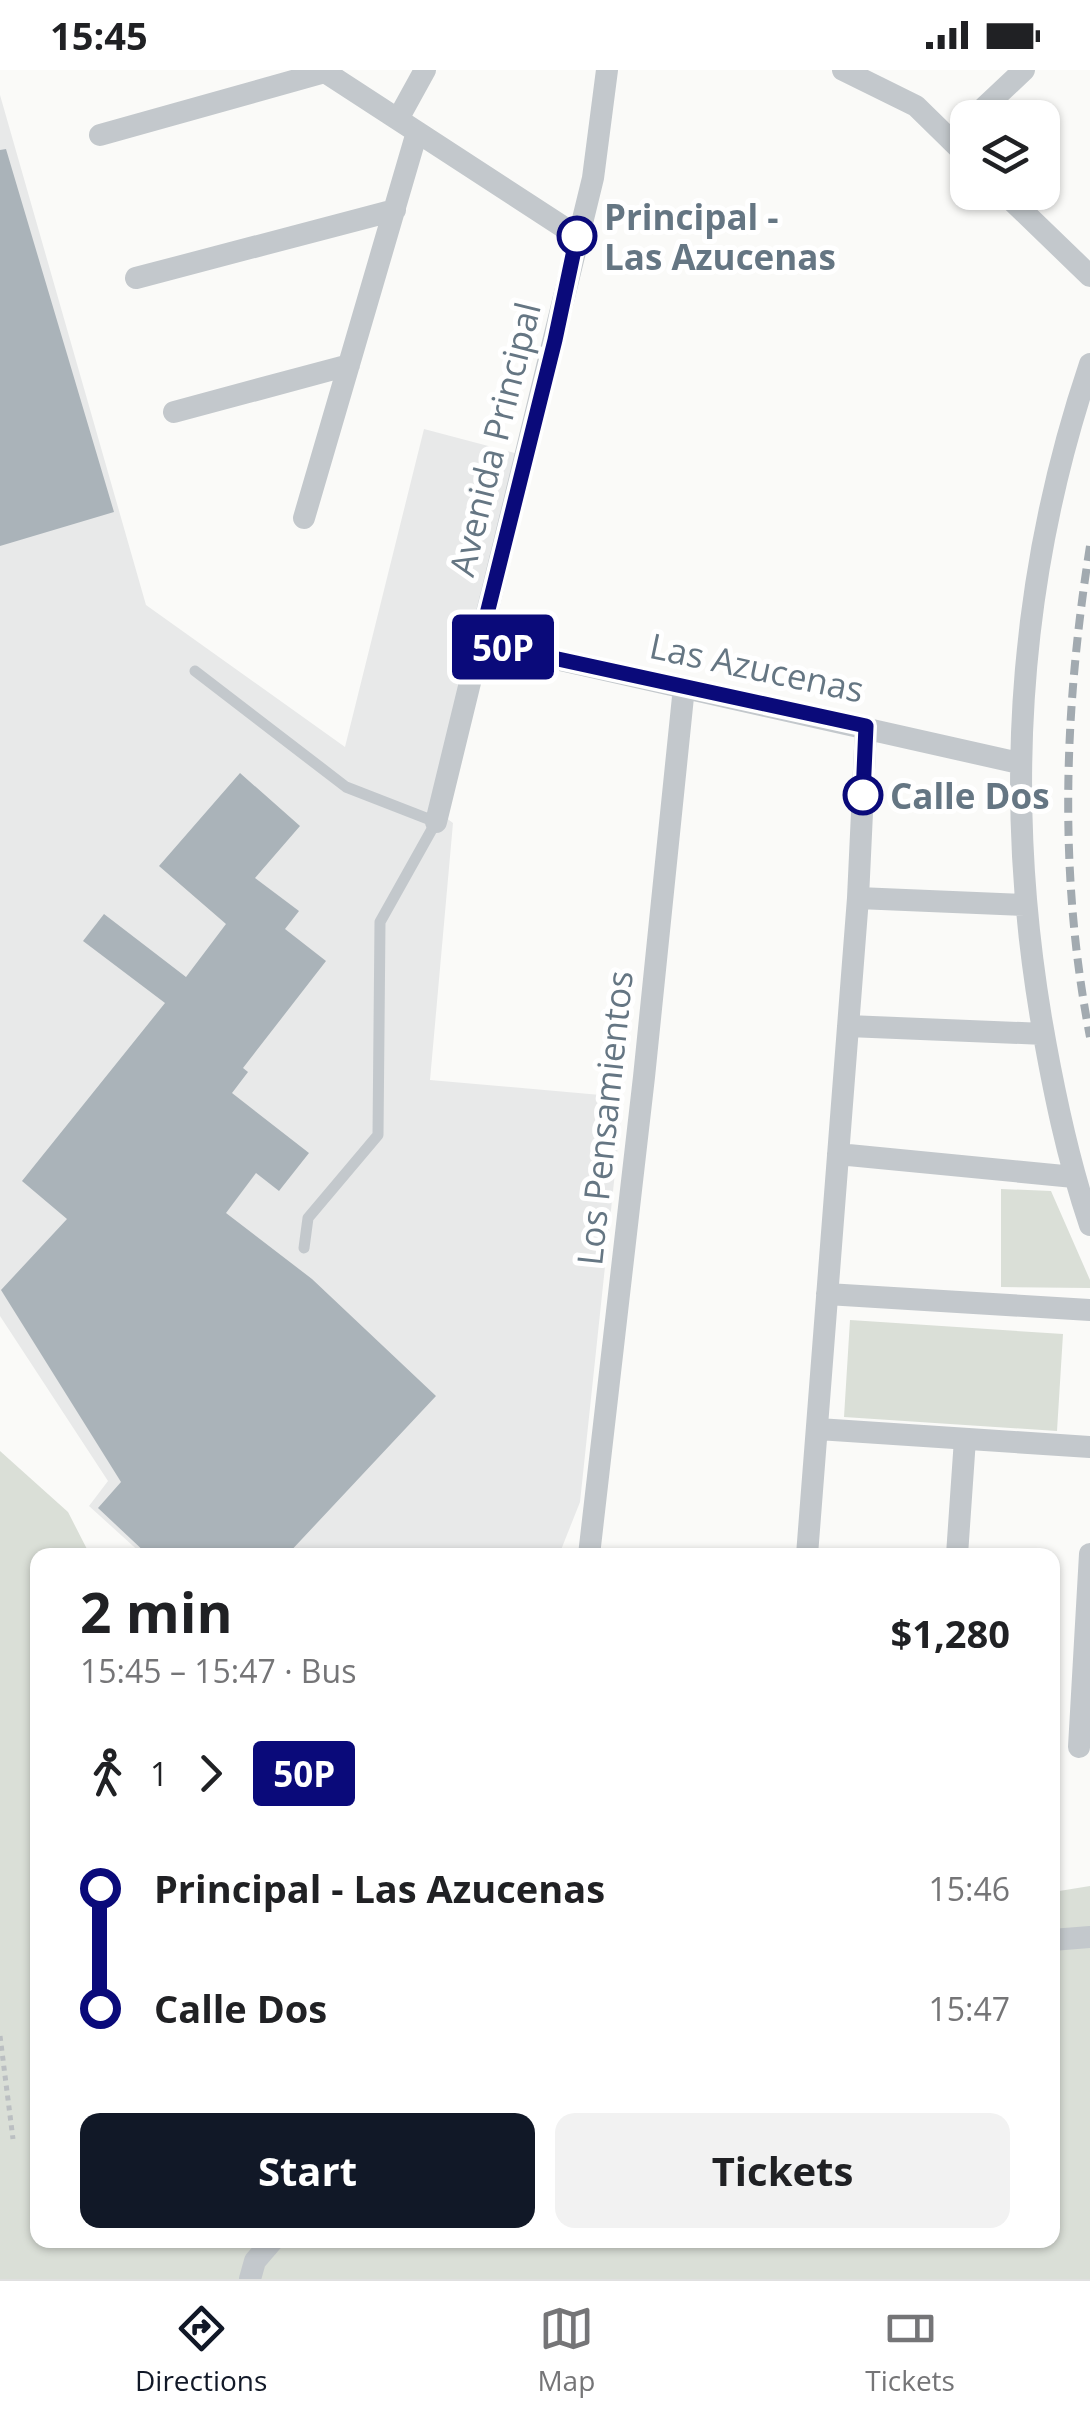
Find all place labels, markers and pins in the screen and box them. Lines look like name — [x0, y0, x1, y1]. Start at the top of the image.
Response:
place label: Principal - Las Azucenas — [604, 193, 836, 280]
marker: Principal - Las Azucenas — [558, 217, 596, 255]
place label: Calle Dos — [890, 772, 1050, 819]
marker: Calle Dos — [844, 776, 882, 814]

